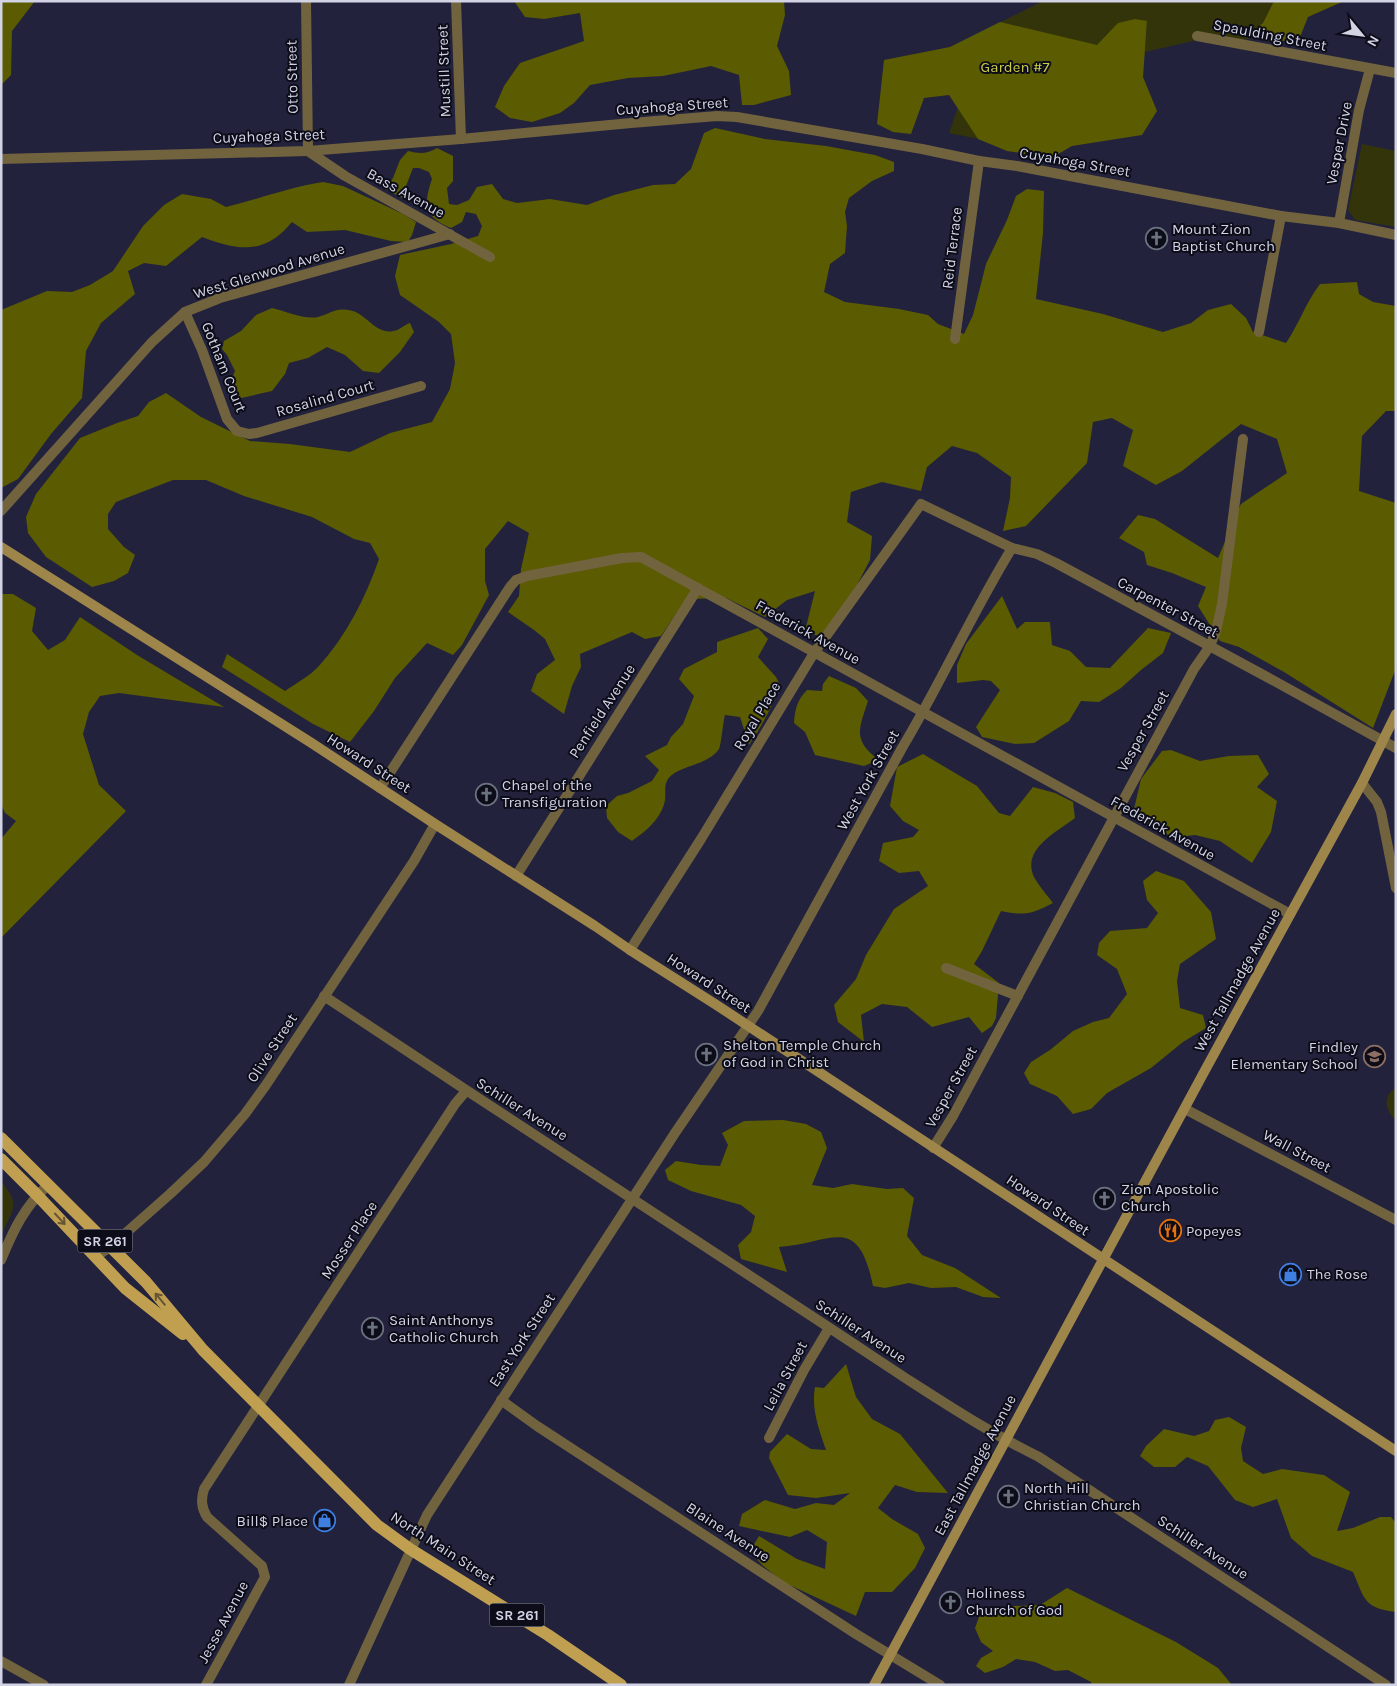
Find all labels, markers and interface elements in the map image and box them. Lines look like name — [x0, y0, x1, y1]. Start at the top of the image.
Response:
north arrow — [1337, 10, 1387, 60]
street label: Spaulding Street — [1212, 15, 1329, 55]
street label: Mustill Street — [433, 24, 455, 118]
text: N — [1363, 33, 1383, 50]
street label: Otto Street — [282, 40, 302, 114]
park label: Garden #7 — [981, 58, 1049, 76]
street label: Cuyahoga Street — [615, 93, 729, 119]
street label: Vesper Drive — [1322, 100, 1356, 186]
street label: Cuyahoga Street — [213, 125, 326, 147]
street label: Cuyahoga Street — [1018, 143, 1132, 181]
street label: Bass Avenue — [364, 164, 448, 222]
street label: Reid Terrace — [938, 206, 966, 290]
place label: Mount Zion Baptist Church — [1172, 220, 1275, 255]
church icon: Mount Zion Baptist Church — [1144, 226, 1168, 250]
street label: West Glenwood Avenue — [191, 239, 347, 303]
street label: Gotham Court — [198, 319, 250, 415]
street label: Rosalind Court — [274, 375, 376, 421]
street label: Carpenter Street — [1114, 573, 1222, 641]
street label: Frederick Avenue — [753, 596, 863, 668]
street label: Penfield Avenue — [565, 661, 639, 761]
street label: Royal Place — [730, 679, 784, 753]
street label: Vesper Street — [1113, 687, 1173, 775]
street label: West York Street — [833, 726, 903, 833]
street label: Howard Street — [324, 729, 415, 797]
place label: Chapel of the Transfiguration — [502, 776, 607, 811]
church icon: Chapel of the Transfiguration — [474, 782, 498, 806]
street label: Frederick Avenue — [1108, 792, 1218, 864]
street label: West Tallmadge Avenue — [1190, 905, 1284, 1055]
street label: Howard Street — [664, 949, 755, 1017]
street label: Olive Street — [243, 1010, 301, 1086]
place label: Shelton Temple Church of God in Christ — [723, 1036, 881, 1071]
place label: Findley Elementary School — [1231, 1038, 1358, 1073]
church icon: Shelton Temple Church of God in Christ — [695, 1042, 719, 1066]
street label: Vesper Street — [921, 1043, 981, 1131]
school or university icon: Findley Elementary School — [1362, 1044, 1386, 1068]
street label: Schiller Avenue — [473, 1074, 571, 1144]
street label: Wall Street — [1260, 1126, 1334, 1177]
street label: Howard Street — [1003, 1171, 1093, 1240]
place label: Zion Apostolic Church — [1121, 1180, 1219, 1215]
church icon: Zion Apostolic Church — [1093, 1186, 1117, 1210]
street label: Mosser Place — [317, 1198, 381, 1282]
one-way arrow — [54, 1213, 66, 1225]
restaurant icon: Popeyes — [1158, 1219, 1182, 1243]
place label: Popeyes — [1186, 1222, 1242, 1240]
road number: SR 261 — [78, 1230, 132, 1252]
shop icon: The Rose — [1279, 1262, 1303, 1286]
place label: The Rose — [1307, 1265, 1368, 1283]
street label: East York Street — [485, 1290, 559, 1390]
one-way arrow — [155, 1293, 166, 1306]
street label: Schiller Avenue — [812, 1295, 910, 1367]
place label: Saint Anthonys Catholic Church — [389, 1311, 499, 1346]
church icon: Saint Anthonys Catholic Church — [361, 1317, 385, 1341]
street label: Leila Street — [759, 1338, 811, 1414]
street label: East Tallmadge Avenue — [930, 1392, 1020, 1538]
place label: North Hill Christian Church — [1024, 1479, 1141, 1514]
church icon: North Hill Christian Church — [996, 1485, 1020, 1509]
street label: Blaine Avenue — [683, 1498, 773, 1566]
street label: North Main Street — [387, 1507, 499, 1589]
shop icon: Bill$ Place — [312, 1509, 336, 1533]
street label: Schiller Avenue — [1154, 1511, 1252, 1583]
place label: Bill$ Place — [237, 1512, 308, 1530]
street label: Jesse Avenue — [194, 1578, 252, 1666]
place label: Holiness Church of God — [966, 1584, 1063, 1619]
church icon: Holiness Church of God — [938, 1590, 962, 1614]
road number: SR 261 — [490, 1604, 544, 1626]

